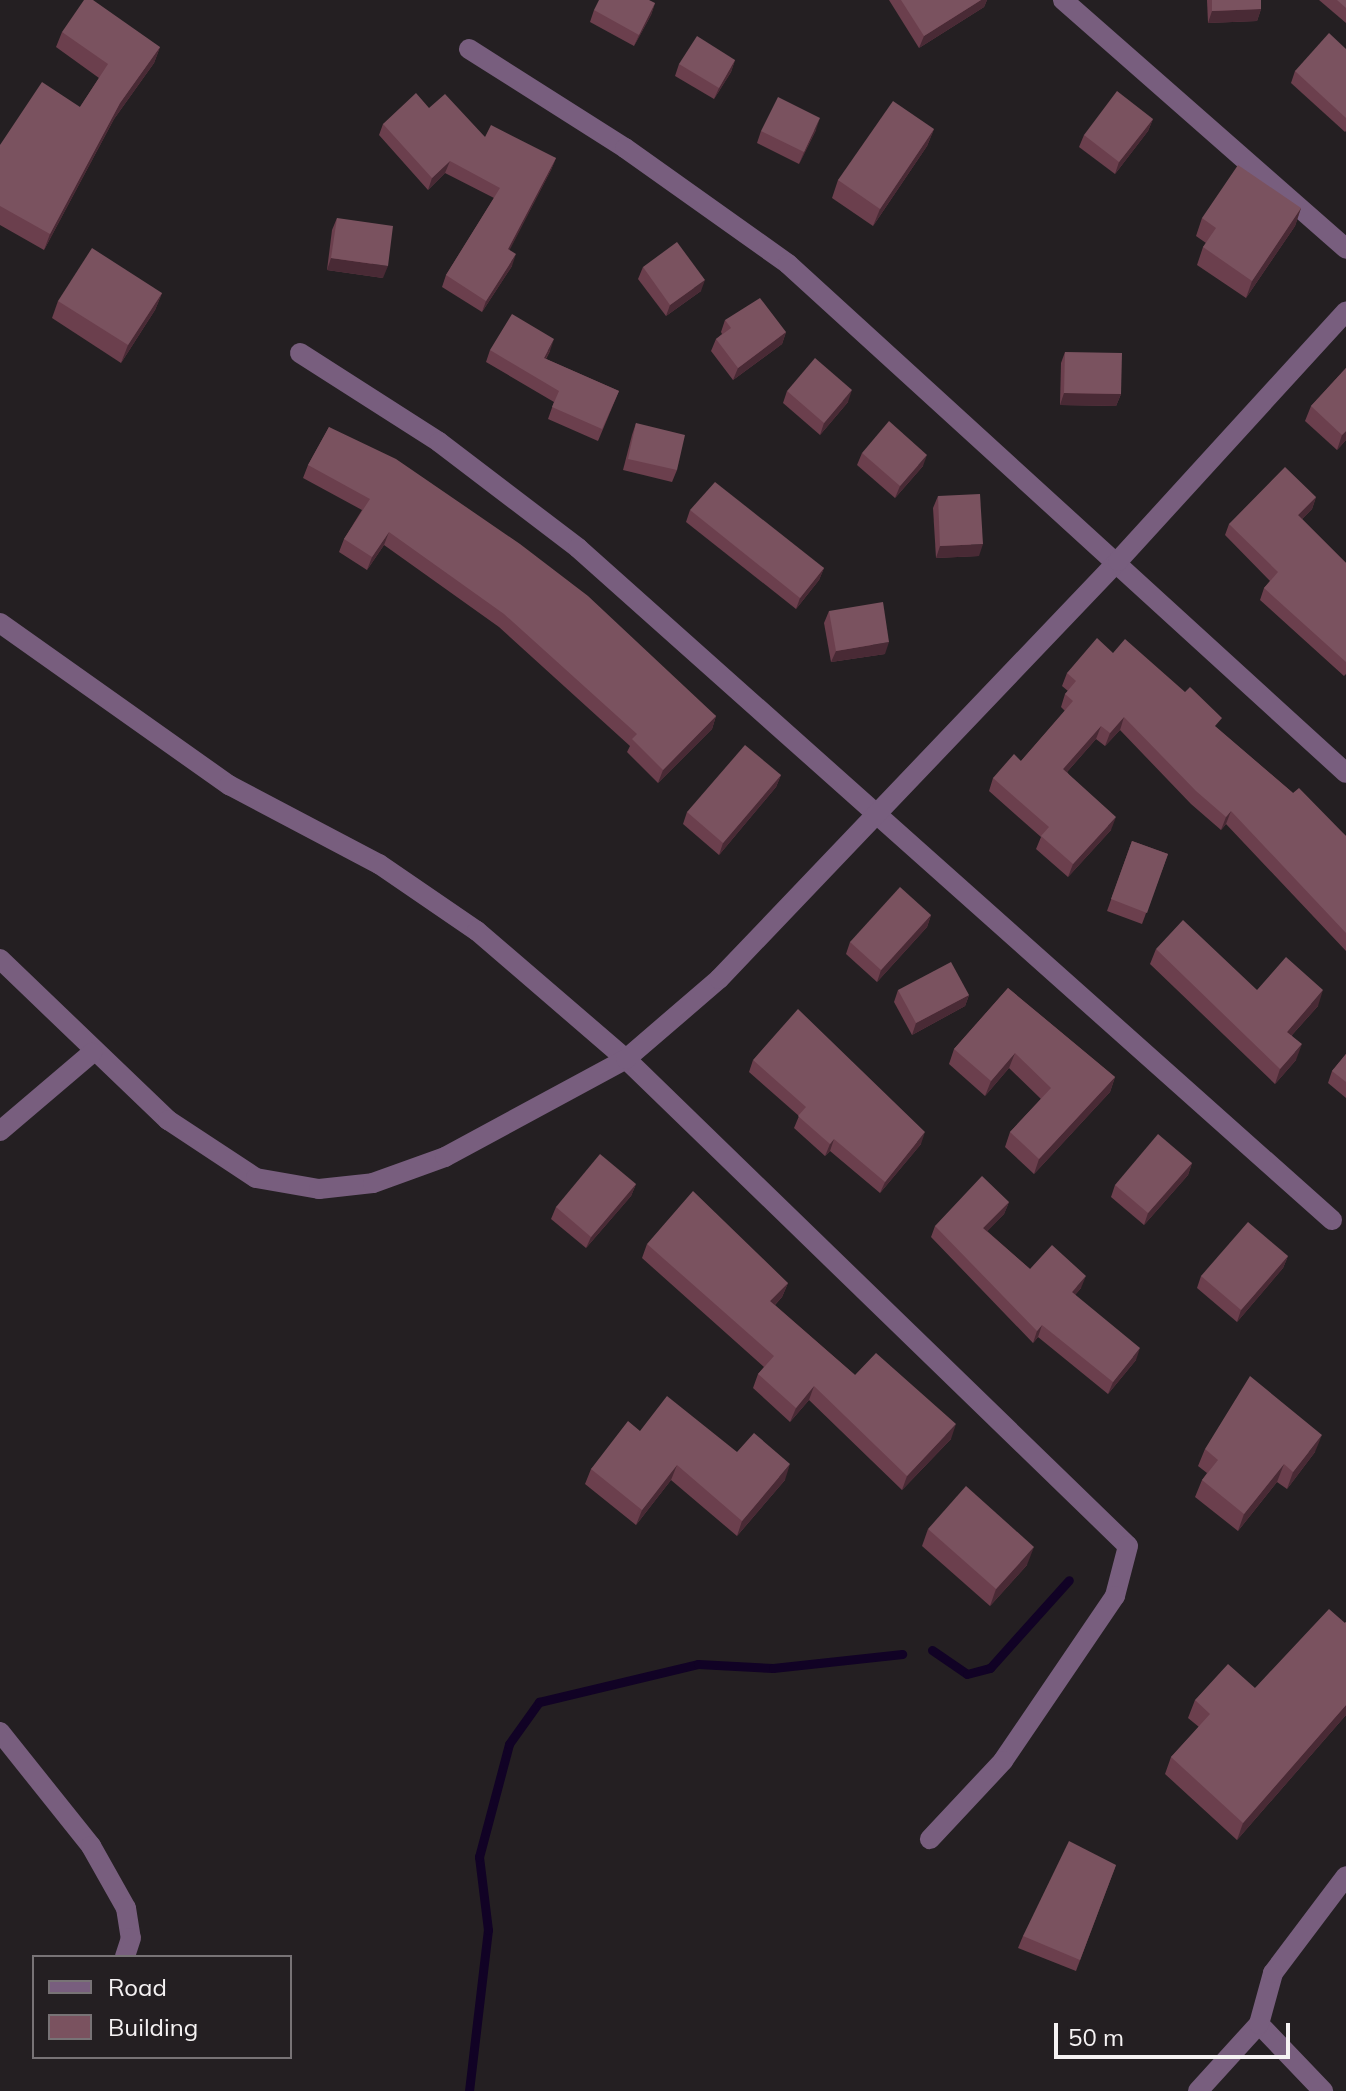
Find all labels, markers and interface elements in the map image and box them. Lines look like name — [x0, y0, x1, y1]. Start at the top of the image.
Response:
legend — [32, 1955, 292, 2059]
text: Road — [108, 1972, 167, 2002]
scale bar — [1058, 2007, 1294, 2057]
text: Building — [108, 2012, 198, 2042]
text: 50 m — [1068, 2022, 1124, 2052]

